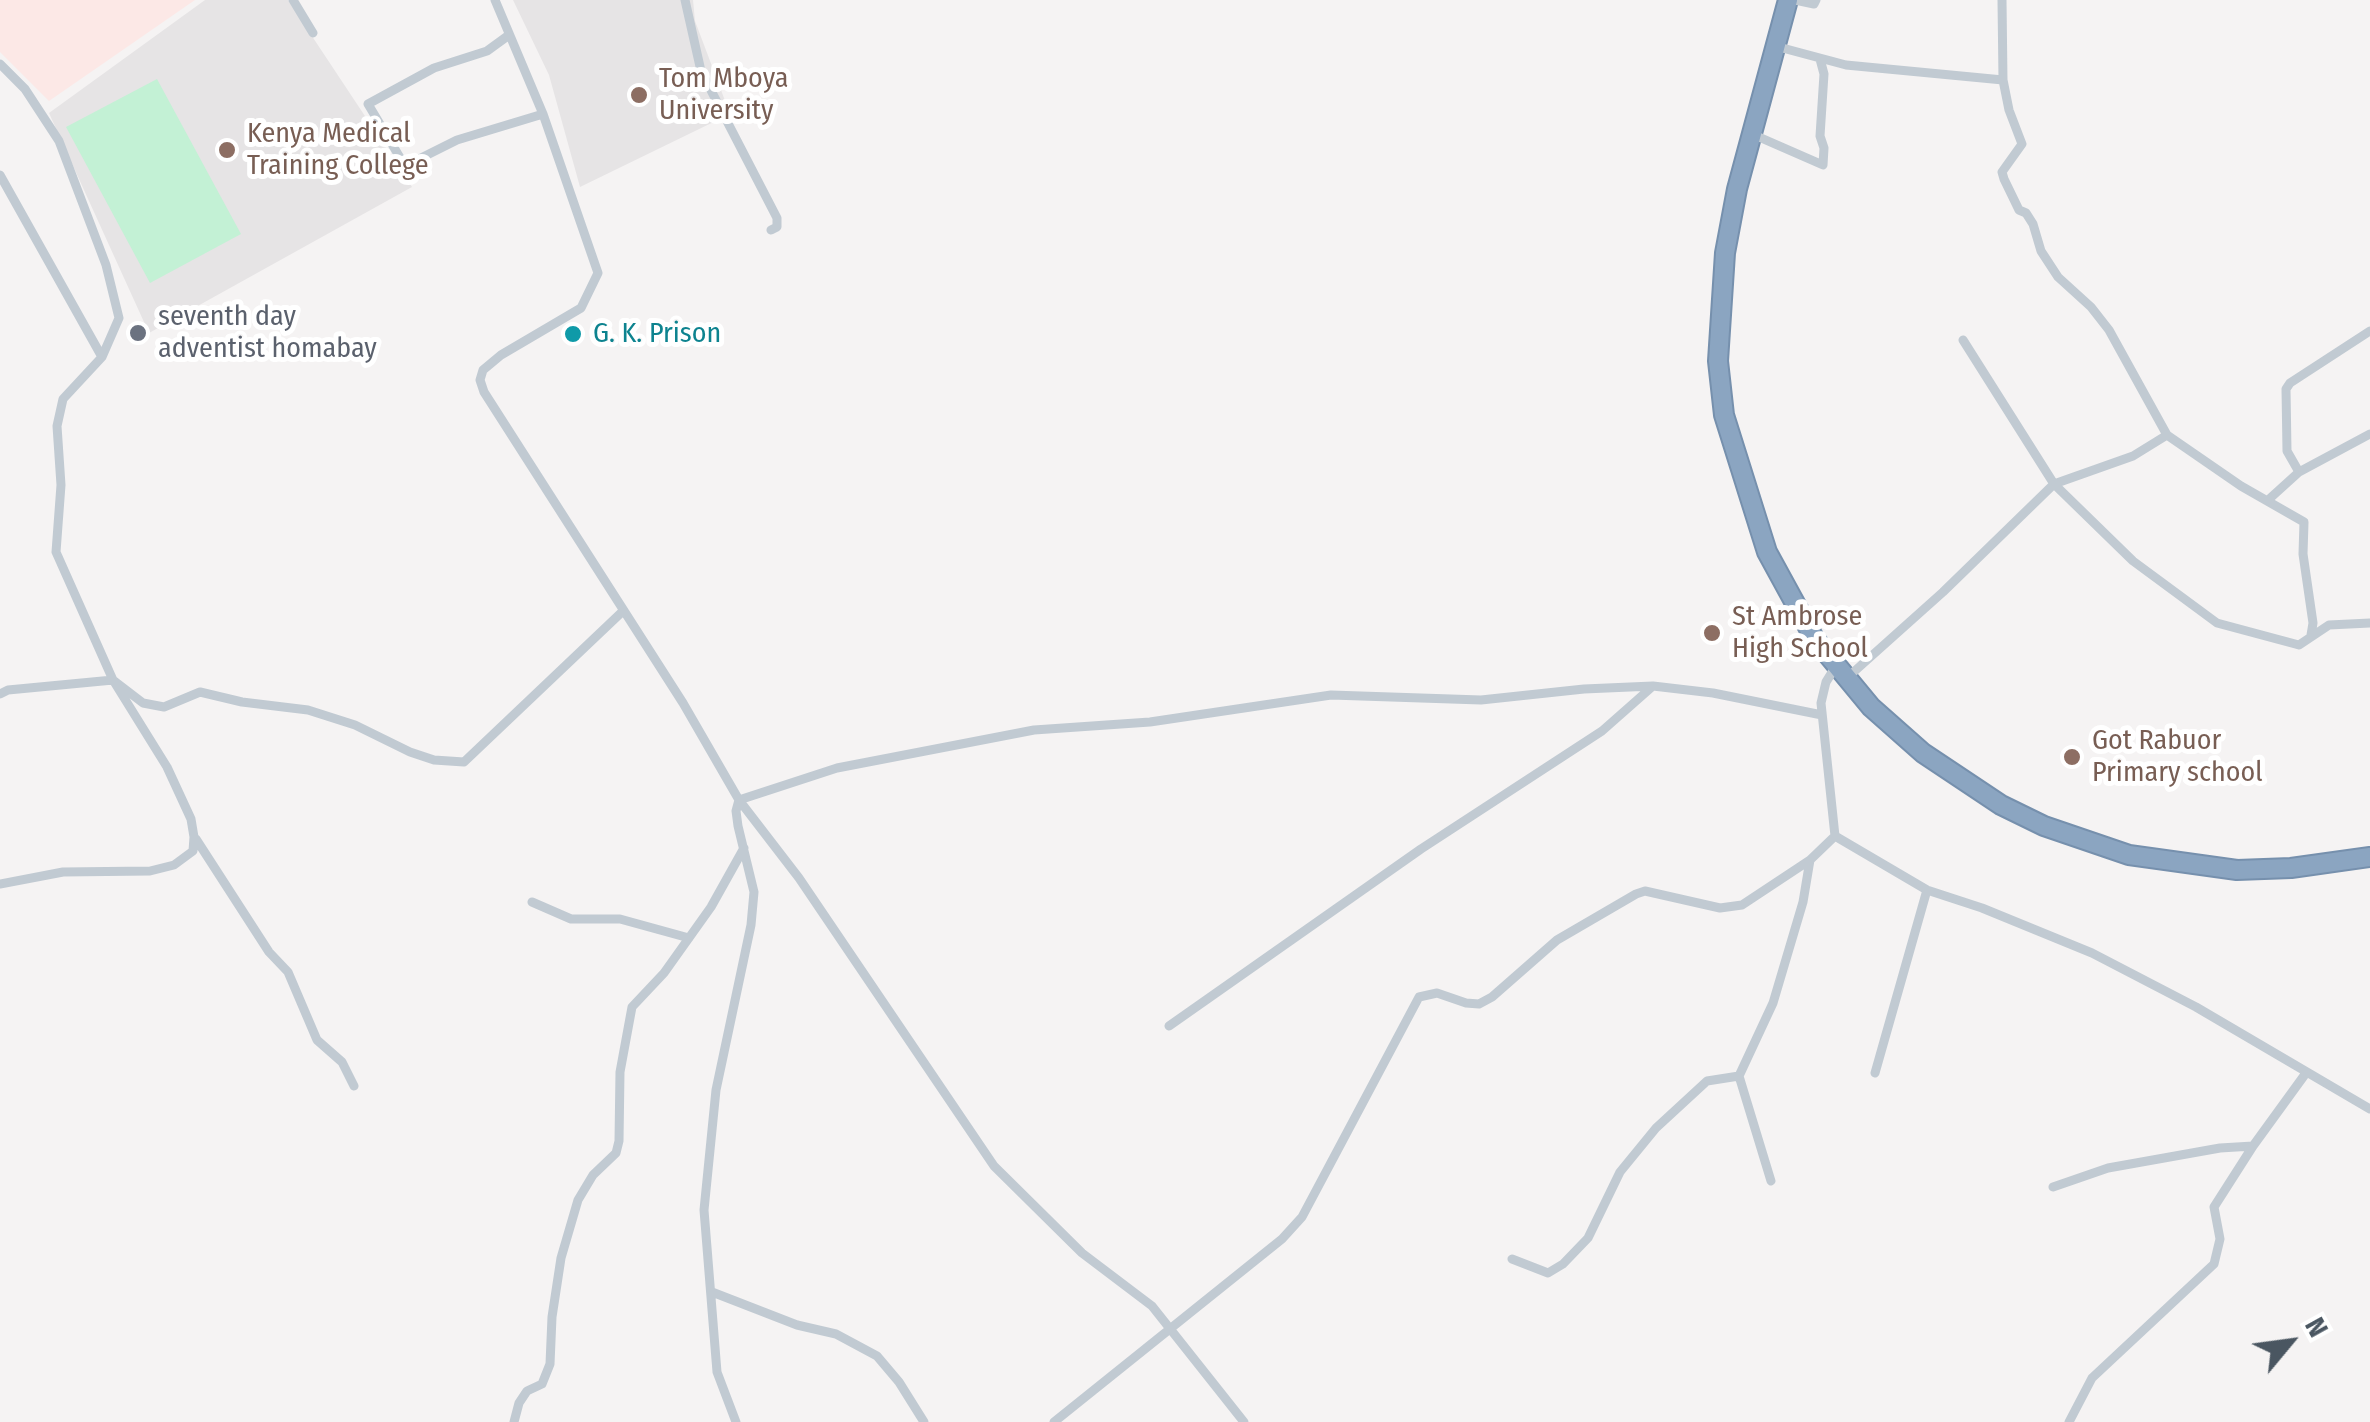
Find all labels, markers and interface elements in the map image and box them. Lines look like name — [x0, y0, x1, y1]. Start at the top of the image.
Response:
place label: Tom Mboya University — [659, 62, 788, 128]
marker: Tom Mboya University — [628, 84, 650, 106]
place label: Kenya Medical Training College — [247, 117, 429, 183]
marker: Kenya Medical Training College — [216, 139, 238, 161]
place label: seventh day adventist homabay — [158, 300, 377, 366]
place label: G. K. Prison — [593, 317, 721, 351]
marker: seventh day adventist homabay — [127, 322, 149, 344]
marker: G. K. Prison — [562, 323, 584, 345]
place label: St Ambrose High School — [1732, 600, 1868, 666]
marker: St Ambrose High School — [1701, 622, 1723, 644]
place label: Got Rabuor Primary school — [2092, 724, 2263, 790]
marker: Got Rabuor Primary school — [2061, 746, 2083, 768]
north arrow — [2240, 1292, 2340, 1392]
text: N — [2298, 1312, 2335, 1343]

